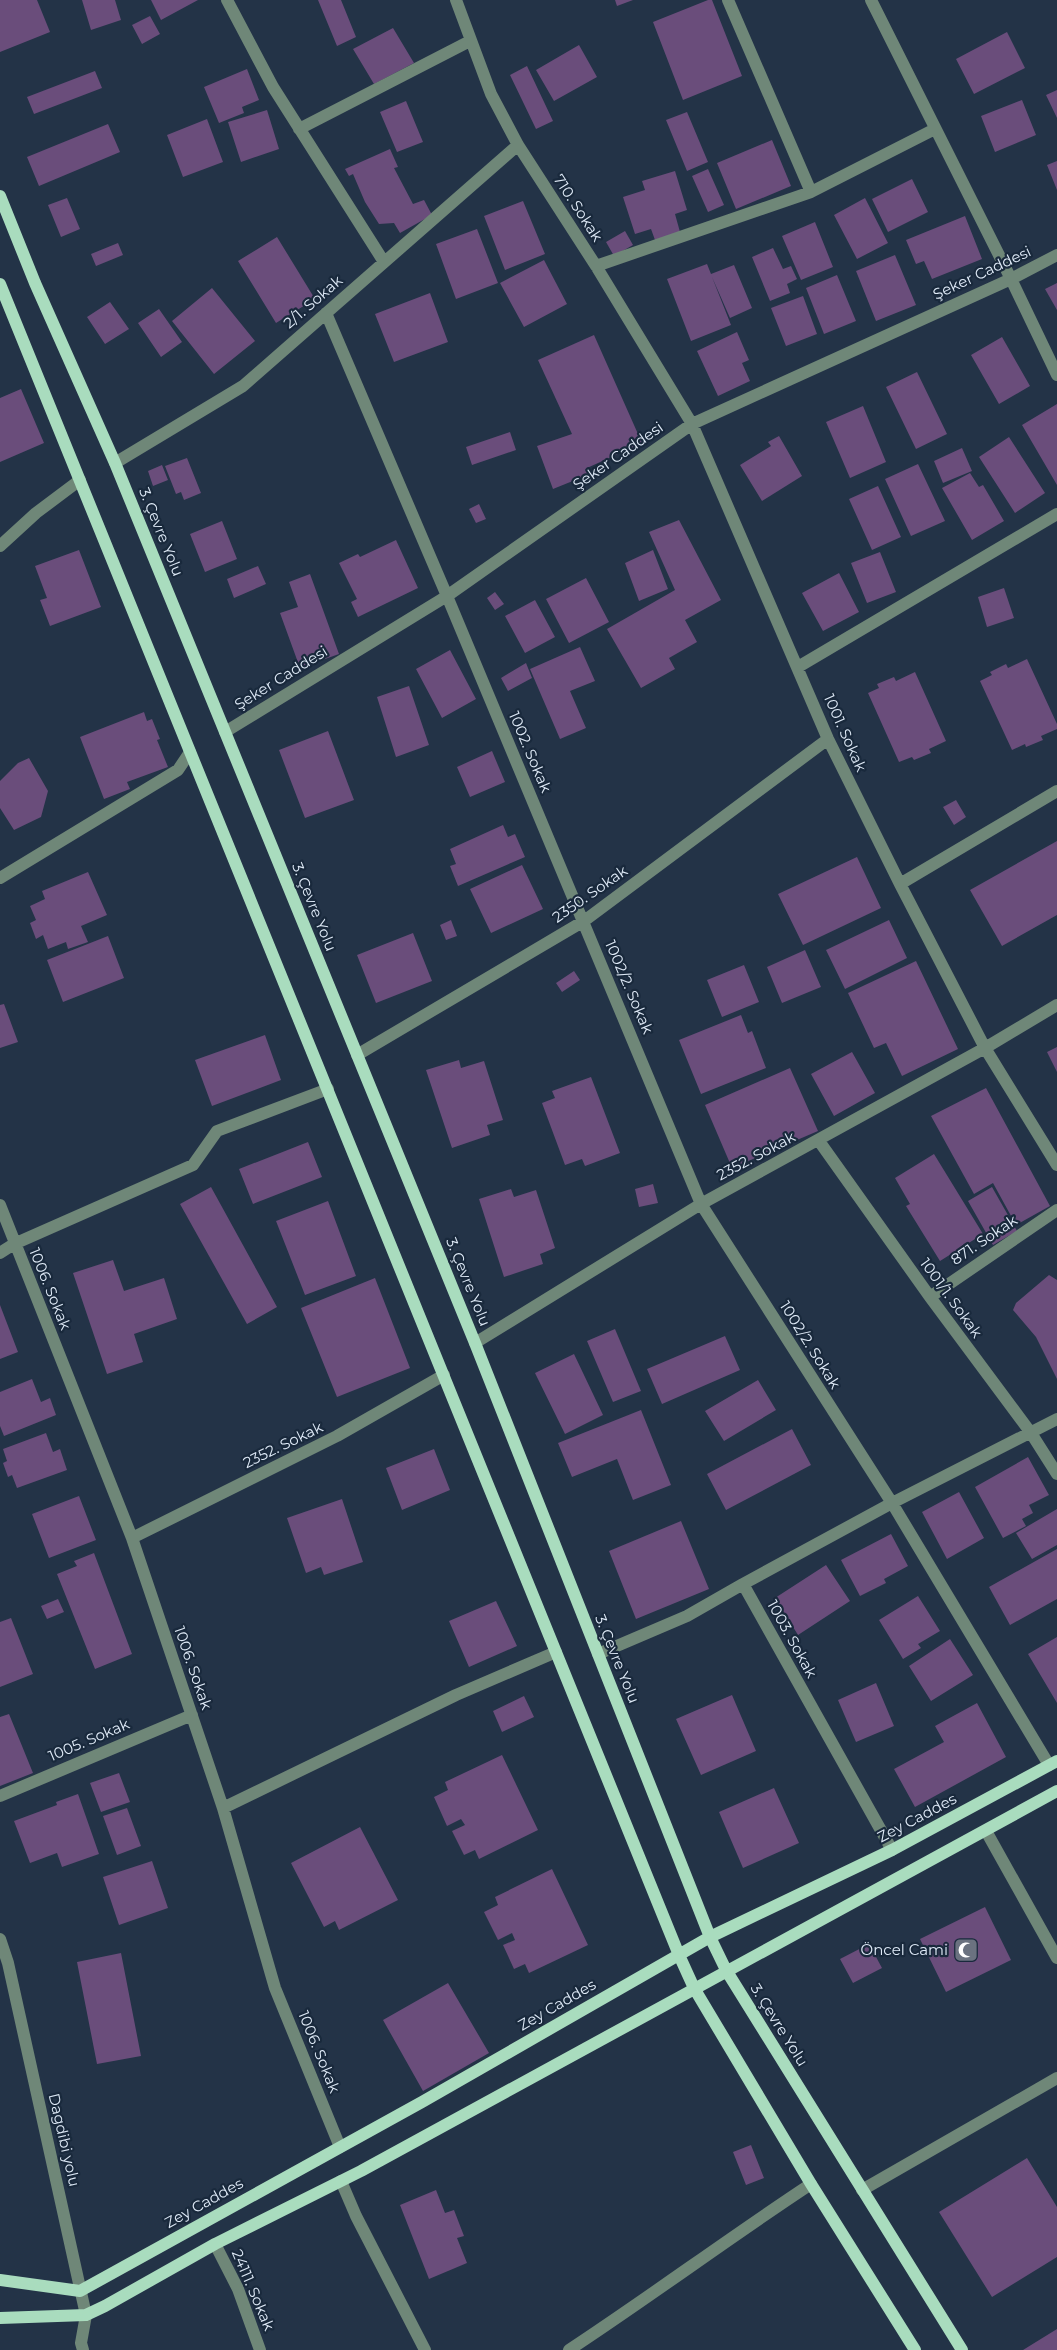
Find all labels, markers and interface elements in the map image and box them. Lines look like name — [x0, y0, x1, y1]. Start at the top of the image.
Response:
street label: 710. Sokak — [550, 170, 607, 245]
street label: Şeker Caddesi — [930, 242, 1034, 304]
street label: 2/1. Sokak — [279, 271, 346, 332]
street label: Şeker Caddesi — [569, 417, 667, 494]
street label: 3. Çevre Yolu — [135, 485, 188, 579]
street label: Şeker Caddesi — [231, 641, 331, 714]
street label: 1001. Sokak — [820, 691, 871, 775]
street label: 1002. Sokak — [505, 708, 556, 795]
street label: 3. Çevre Yolu — [288, 860, 341, 954]
street label: 2350. Sokak — [548, 861, 631, 926]
street label: 1002/2. Sokak — [601, 937, 658, 1037]
street label: 2352. Sokak — [713, 1127, 798, 1184]
street label: 871. Sokak — [947, 1210, 1021, 1269]
street label: 3. Çevre Yolu — [442, 1235, 495, 1329]
street label: 1006. Sokak — [25, 1245, 76, 1333]
street label: 1001/1. Sokak — [916, 1254, 987, 1341]
street label: 1002/2. Sokak — [776, 1297, 845, 1392]
street label: 2352. Sokak — [240, 1417, 326, 1472]
street label: 1003. Sokak — [763, 1597, 822, 1681]
street label: 3. Çevre Yolu — [591, 1612, 644, 1706]
street label: 1006. Sokak — [170, 1624, 217, 1712]
street label: 1005. Sokak — [45, 1714, 132, 1765]
street label: Zey Caddes — [874, 1789, 959, 1846]
mosque icon: Öncel Cami — [953, 1937, 979, 1963]
place label: Öncel Cami — [861, 1940, 948, 1959]
street label: Zey Caddes — [514, 1975, 599, 2034]
street label: 3. Çevre Yolu — [746, 1980, 812, 2070]
street label: 1006. Sokak — [294, 2008, 345, 2096]
street label: Dagdibi yolu — [45, 2091, 84, 2188]
street label: Zey Caddes — [161, 2173, 246, 2232]
street label: 24111. Sokak — [228, 2246, 279, 2333]

